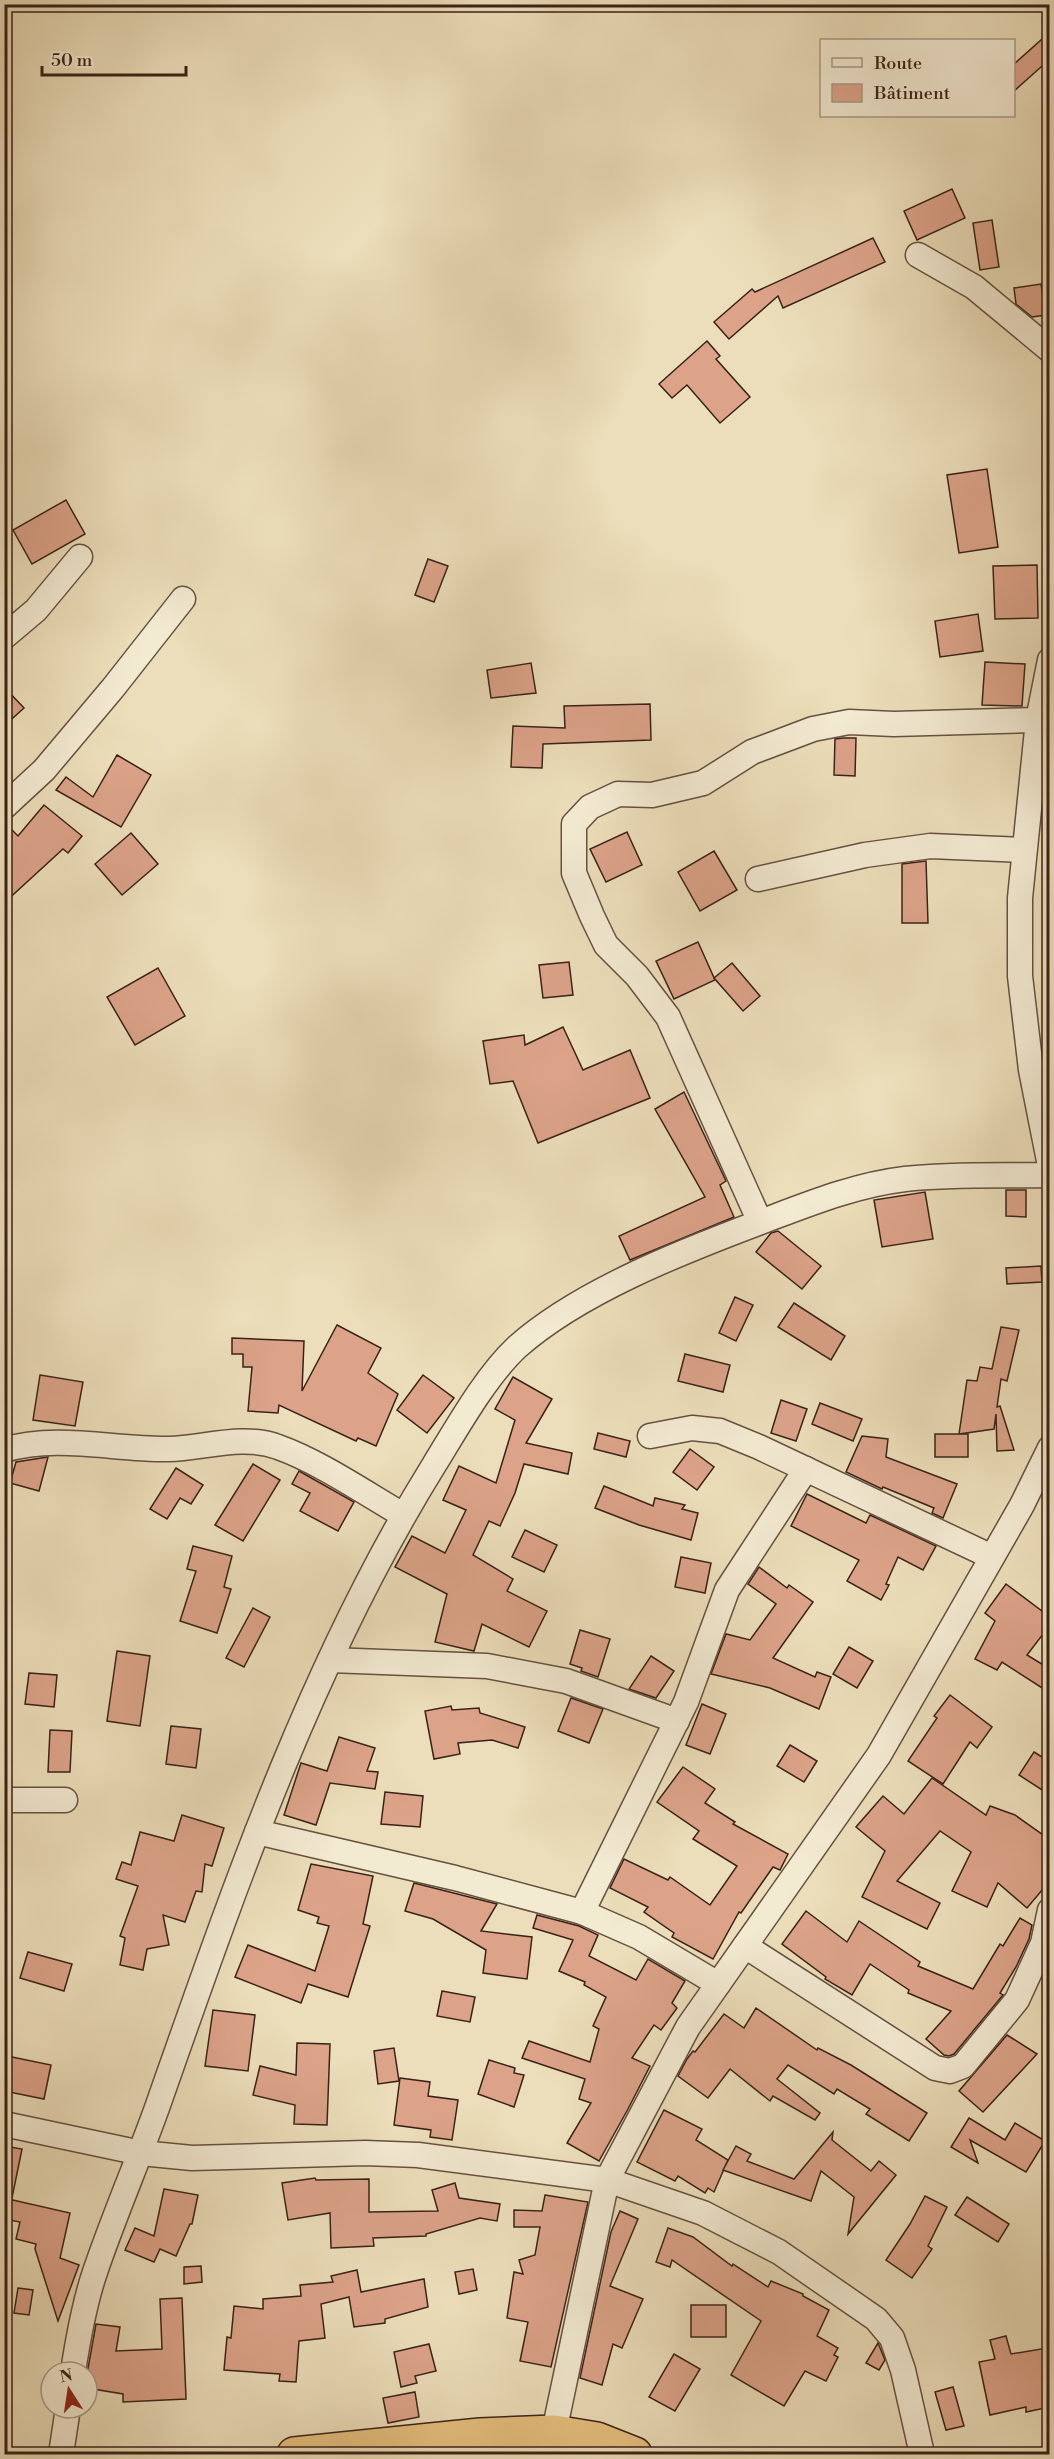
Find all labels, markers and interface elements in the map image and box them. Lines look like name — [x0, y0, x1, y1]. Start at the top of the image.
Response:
scale bar — [42, 39, 186, 77]
legend — [820, 39, 1015, 117]
text: 50 m — [51, 49, 93, 72]
text: Route — [874, 52, 922, 75]
text: Bâtiment — [873, 82, 951, 105]
north arrow — [39, 2360, 99, 2420]
text: N — [58, 2365, 75, 2387]

